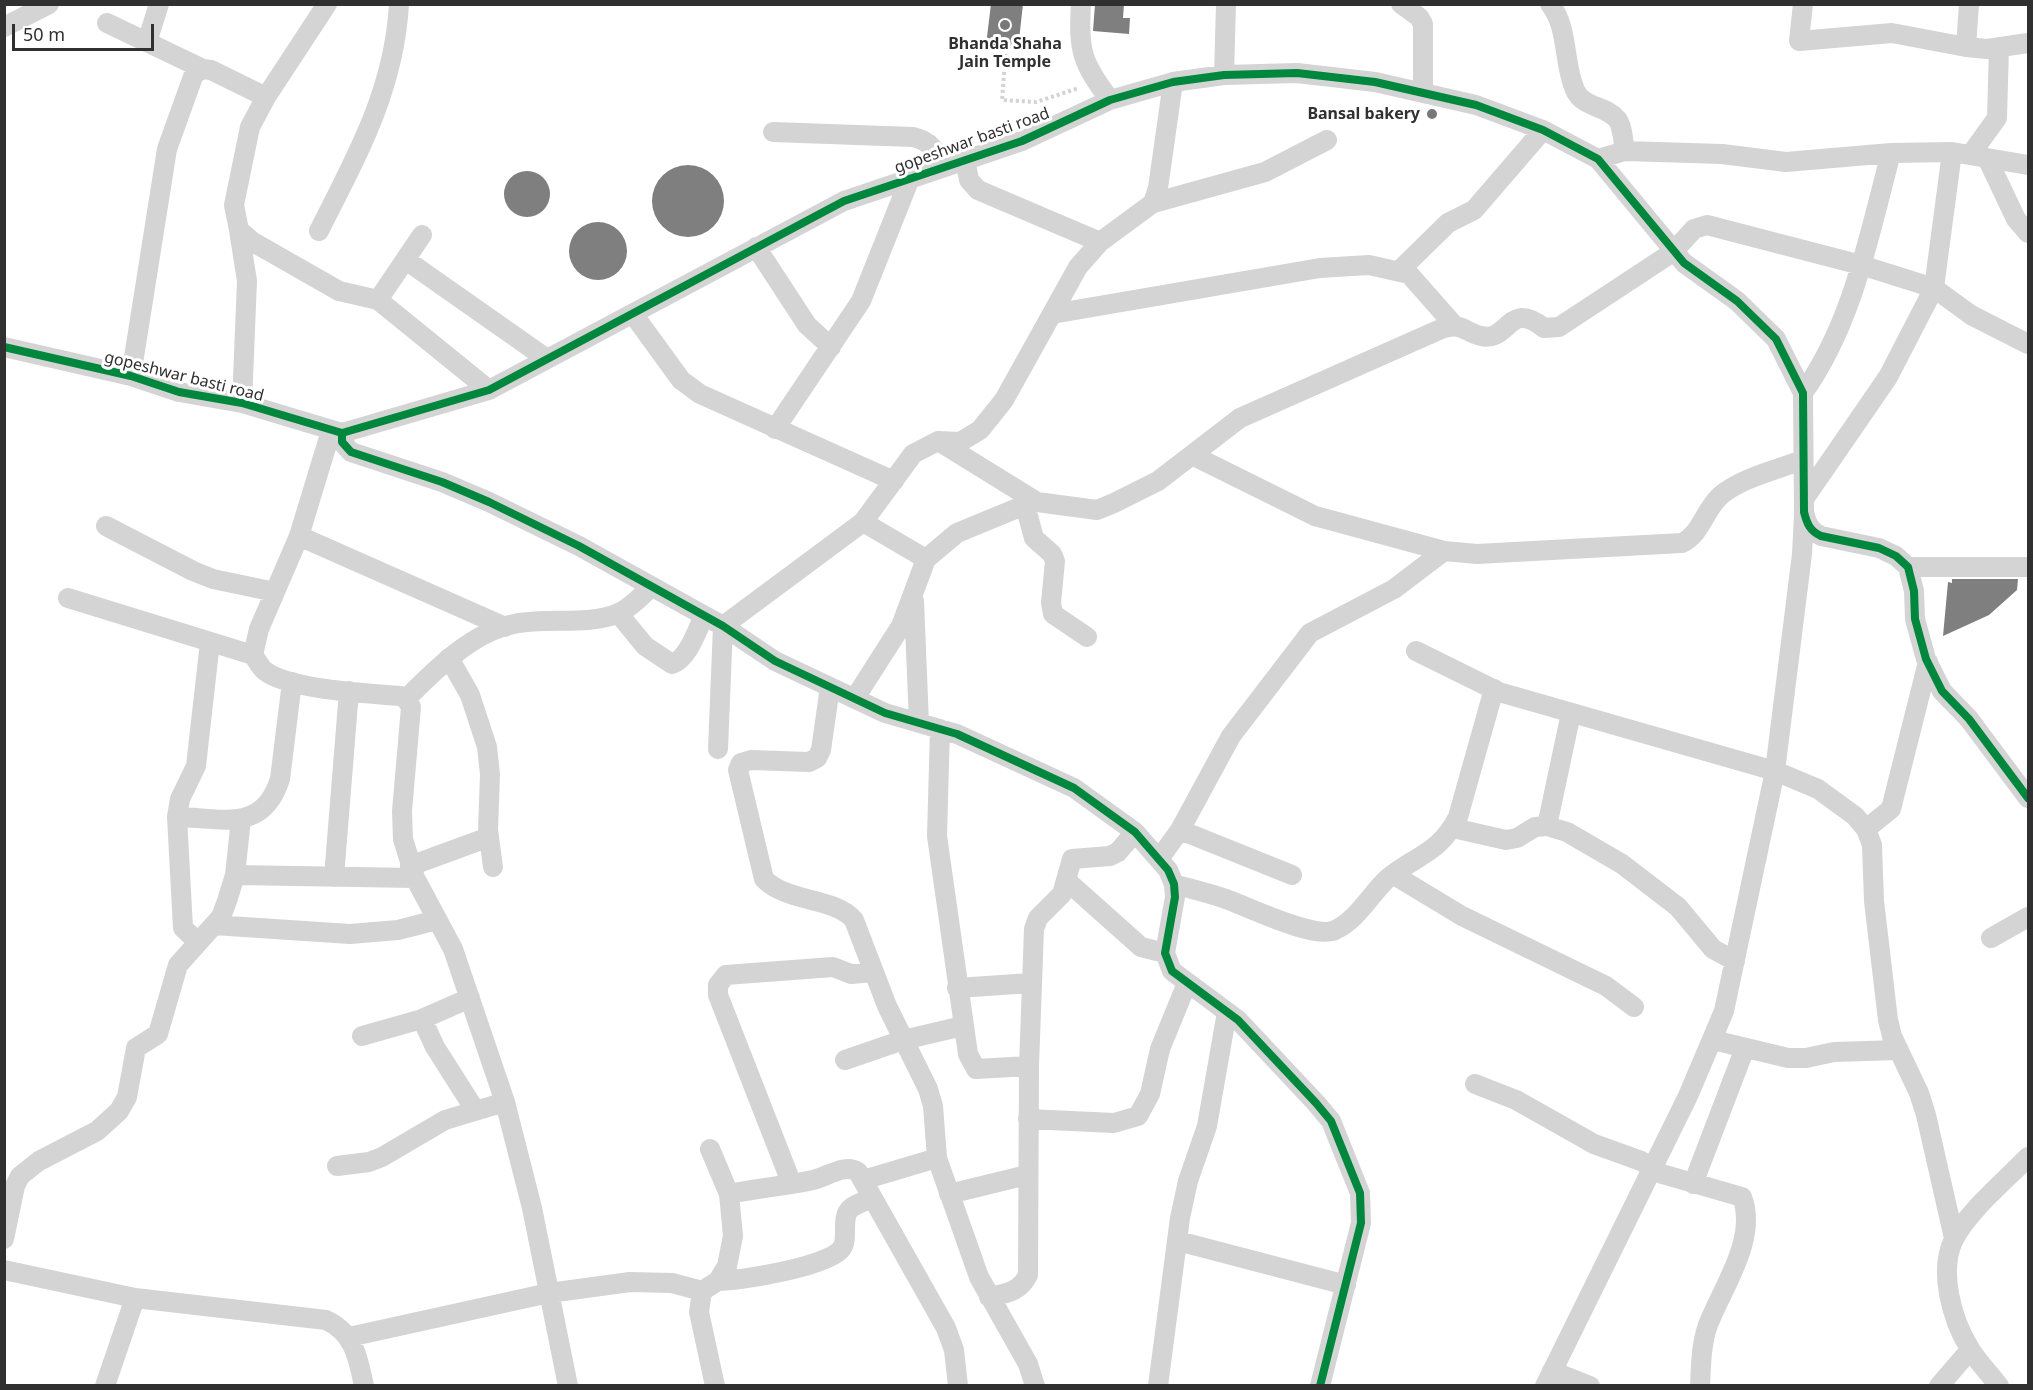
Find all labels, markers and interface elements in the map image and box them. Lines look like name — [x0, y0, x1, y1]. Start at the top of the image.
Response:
scale bar — [15, 12, 158, 50]
marker: Bhanda Shaha Jain Temple — [998, 18, 1012, 32]
text: 50 m — [23, 22, 65, 46]
place label: Bhanda Shaha Jain Temple — [948, 34, 1062, 72]
street label: gopeshwar basti road — [892, 104, 1052, 178]
place label: Bansal bakery — [1307, 104, 1420, 124]
marker: Bansal bakery — [1425, 107, 1439, 121]
street label: gopeshwar basti road — [102, 348, 266, 406]

